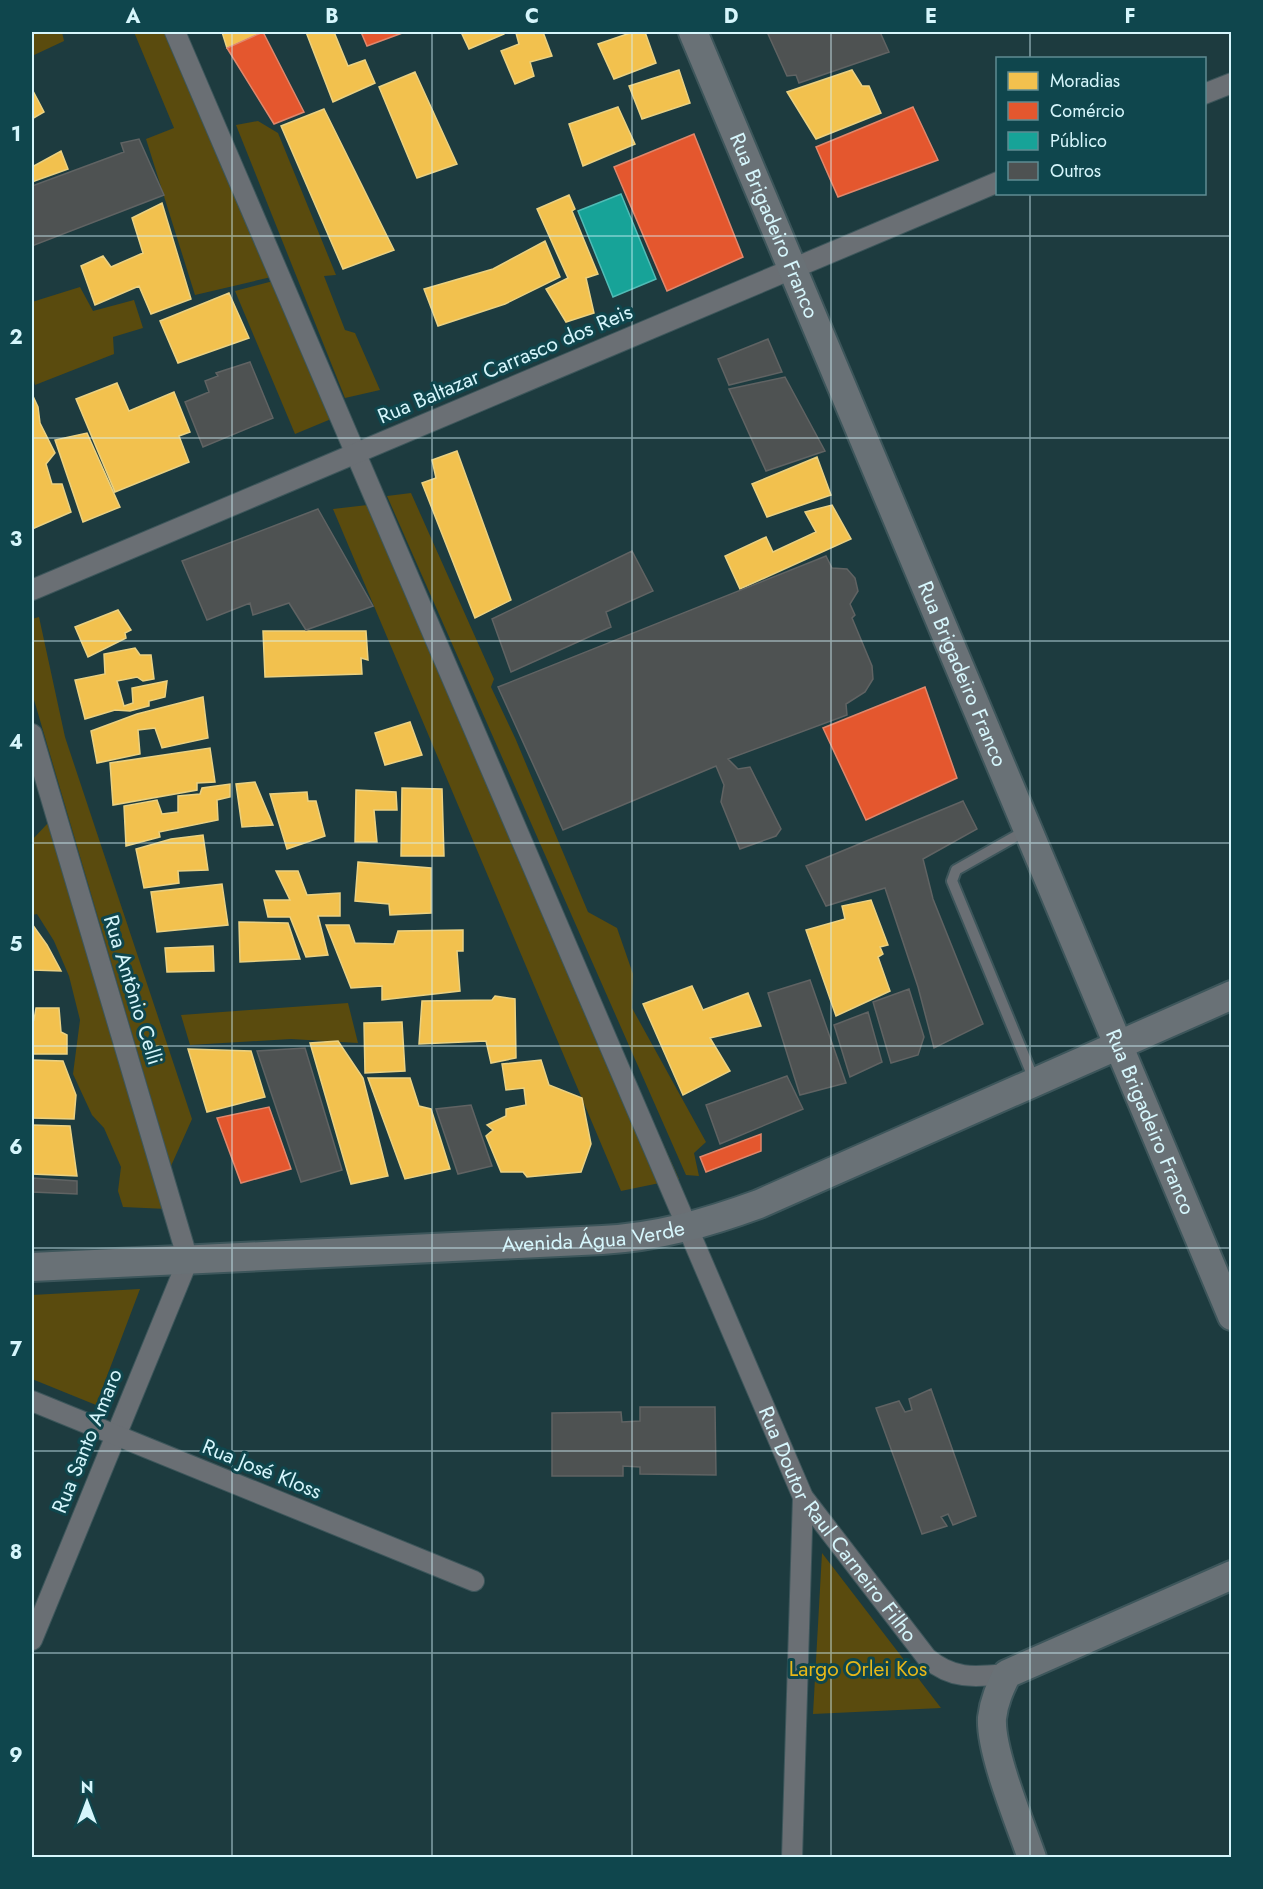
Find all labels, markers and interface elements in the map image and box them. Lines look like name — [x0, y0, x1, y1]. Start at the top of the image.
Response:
text: A — [125, 2, 141, 31]
text: B — [325, 2, 339, 31]
text: C — [525, 2, 539, 31]
text: D — [724, 2, 738, 31]
text: E — [925, 2, 937, 31]
text: F — [1124, 2, 1136, 31]
legend — [996, 57, 1206, 195]
text: Moradias — [1050, 68, 1120, 94]
text: Comércio — [1050, 98, 1125, 124]
text: 1 — [11, 120, 21, 149]
street label: Rua Brigadeiro Franco — [722, 128, 827, 323]
text: Público — [1050, 128, 1107, 154]
text: Outros — [1050, 158, 1101, 184]
street label: Rua Baltazar Carrasco dos Reis — [373, 297, 637, 431]
text: 2 — [9, 323, 23, 352]
text: 3 — [10, 525, 22, 554]
street label: Rua Brigadeiro Franco — [910, 576, 1015, 771]
text: 4 — [9, 728, 23, 757]
street label: Rua Antônio Celli — [96, 911, 170, 1069]
text: 5 — [10, 930, 23, 959]
street label: Rua Brigadeiro Franco — [1098, 1024, 1203, 1219]
text: 6 — [9, 1133, 23, 1162]
street label: Avenida Água Verde — [501, 1213, 688, 1260]
text: 7 — [10, 1335, 23, 1364]
street label: Rua Santo Amaro — [44, 1364, 130, 1518]
street label: Rua Doutor Raul Carneiro Filho — [751, 1401, 924, 1648]
street label: Rua José Kloss — [198, 1431, 326, 1507]
text: 8 — [10, 1538, 22, 1567]
park label: Largo Orlei Kos — [789, 1654, 927, 1684]
text: 9 — [9, 1741, 23, 1770]
north arrow — [57, 1772, 117, 1832]
text: N — [81, 1776, 93, 1799]

